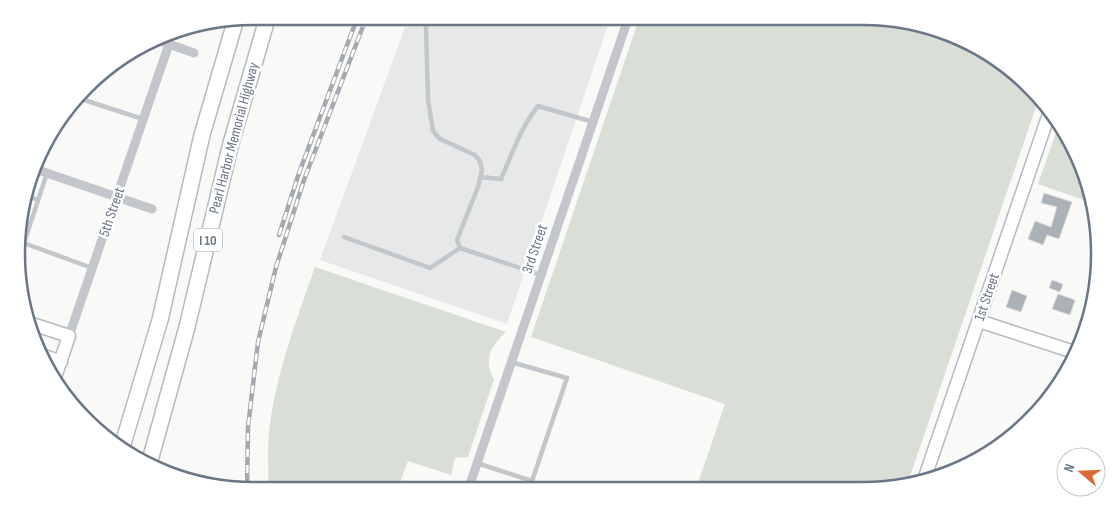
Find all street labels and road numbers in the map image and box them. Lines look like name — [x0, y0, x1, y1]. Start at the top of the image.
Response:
street label: Pearl Harbor Memorial Highway — [205, 60, 263, 216]
street label: 5th Street — [95, 184, 129, 239]
street label: 3rd Street — [518, 222, 552, 276]
road number: I 10 — [194, 228, 222, 252]
street label: 1st Street — [970, 270, 1004, 323]

